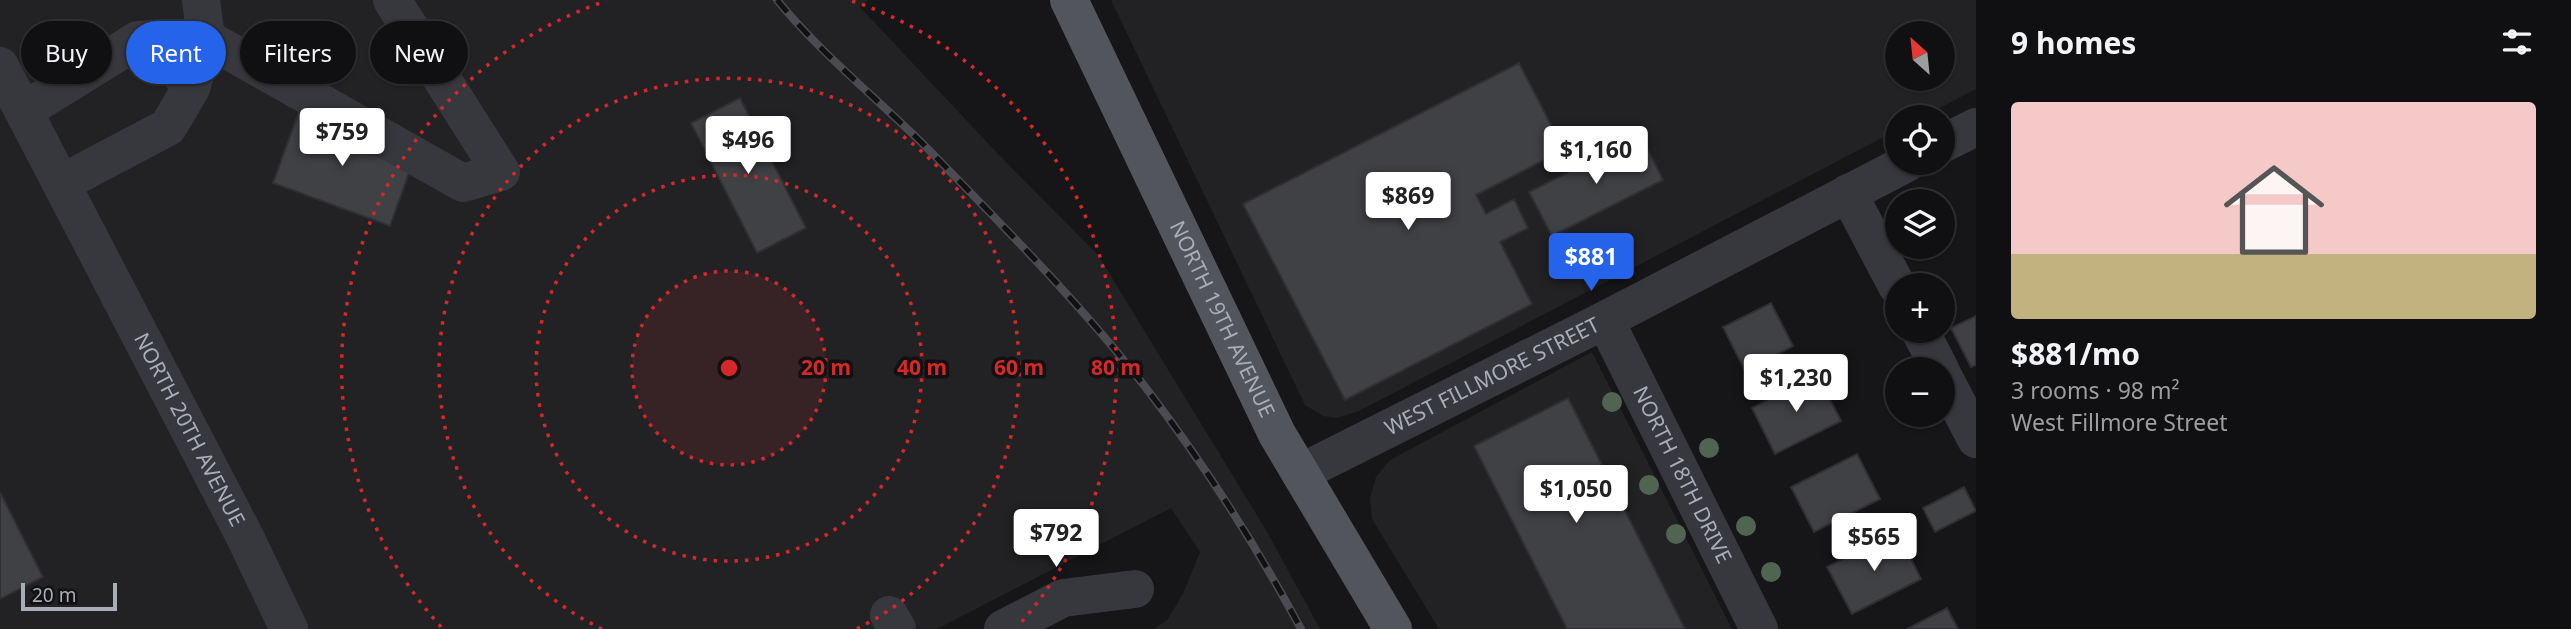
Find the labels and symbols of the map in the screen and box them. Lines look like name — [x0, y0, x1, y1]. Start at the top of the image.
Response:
north arrow — [1885, 21, 1955, 91]
pin: $759 — [301, 108, 383, 168]
pin: $496 — [707, 116, 789, 176]
pin: $1,160 — [1539, 127, 1653, 186]
pin: $869 — [1367, 173, 1449, 232]
street label: NORTH 19TH AVENUE — [1164, 216, 1282, 422]
pin: $881 — [1550, 233, 1632, 293]
street label: WEST FILLMORE STREET — [1380, 310, 1604, 441]
street label: NORTH 20TH AVENUE — [128, 328, 252, 531]
text: 20 m — [801, 353, 851, 381]
text: 40 m — [897, 353, 947, 381]
text: 60 m — [994, 353, 1044, 381]
text: 80 m — [1091, 353, 1141, 381]
pin: $1,230 — [1739, 354, 1853, 414]
centre of rings — [717, 356, 741, 380]
street label: NORTH 18TH DRIVE — [1627, 381, 1739, 568]
pin: $1,050 — [1519, 466, 1633, 525]
pin: $792 — [1015, 510, 1097, 569]
pin: $565 — [1833, 514, 1915, 573]
scale bar — [21, 580, 117, 612]

